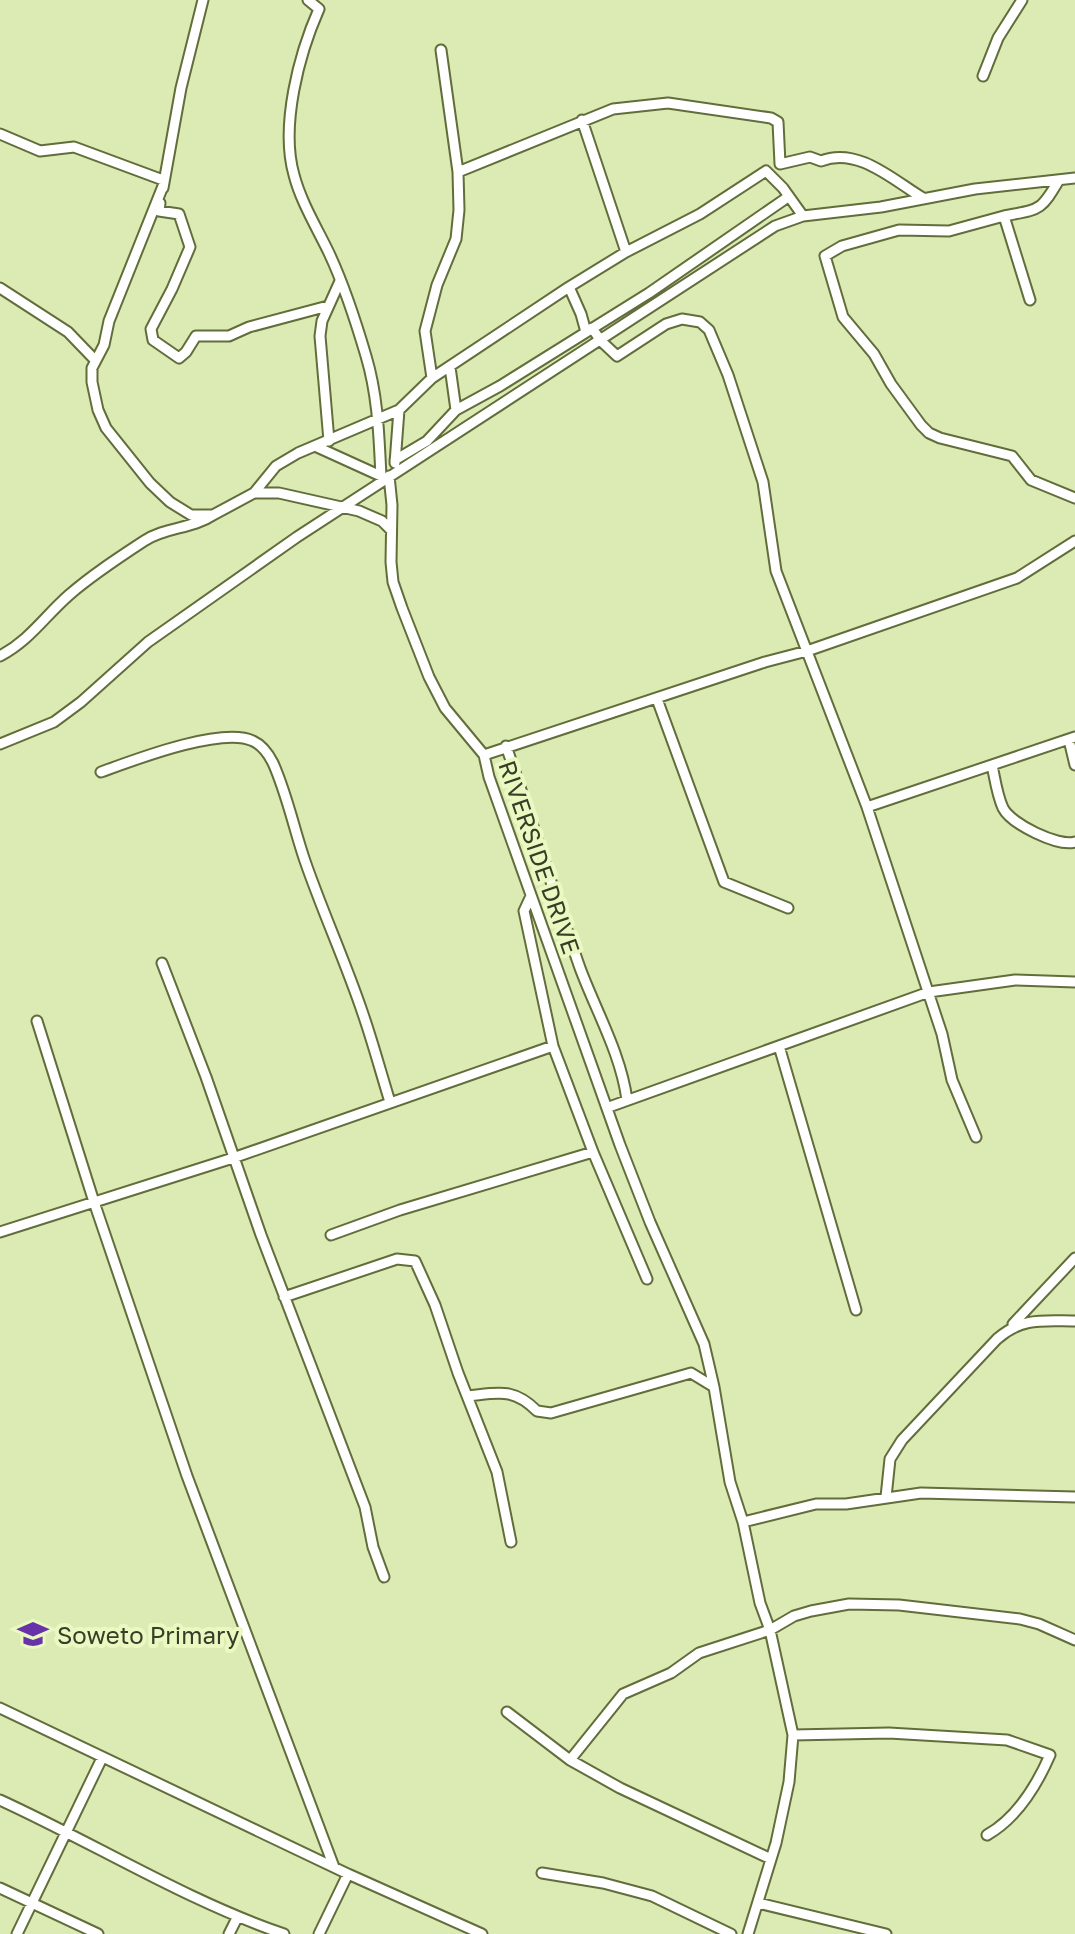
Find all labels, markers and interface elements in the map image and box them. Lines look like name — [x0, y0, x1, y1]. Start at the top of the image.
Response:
street label: RIVERSIDE DRIVE — [493, 756, 587, 958]
school or university icon: Soweto Primary — [16, 1617, 50, 1651]
place label: Soweto Primary — [57, 1620, 239, 1649]

